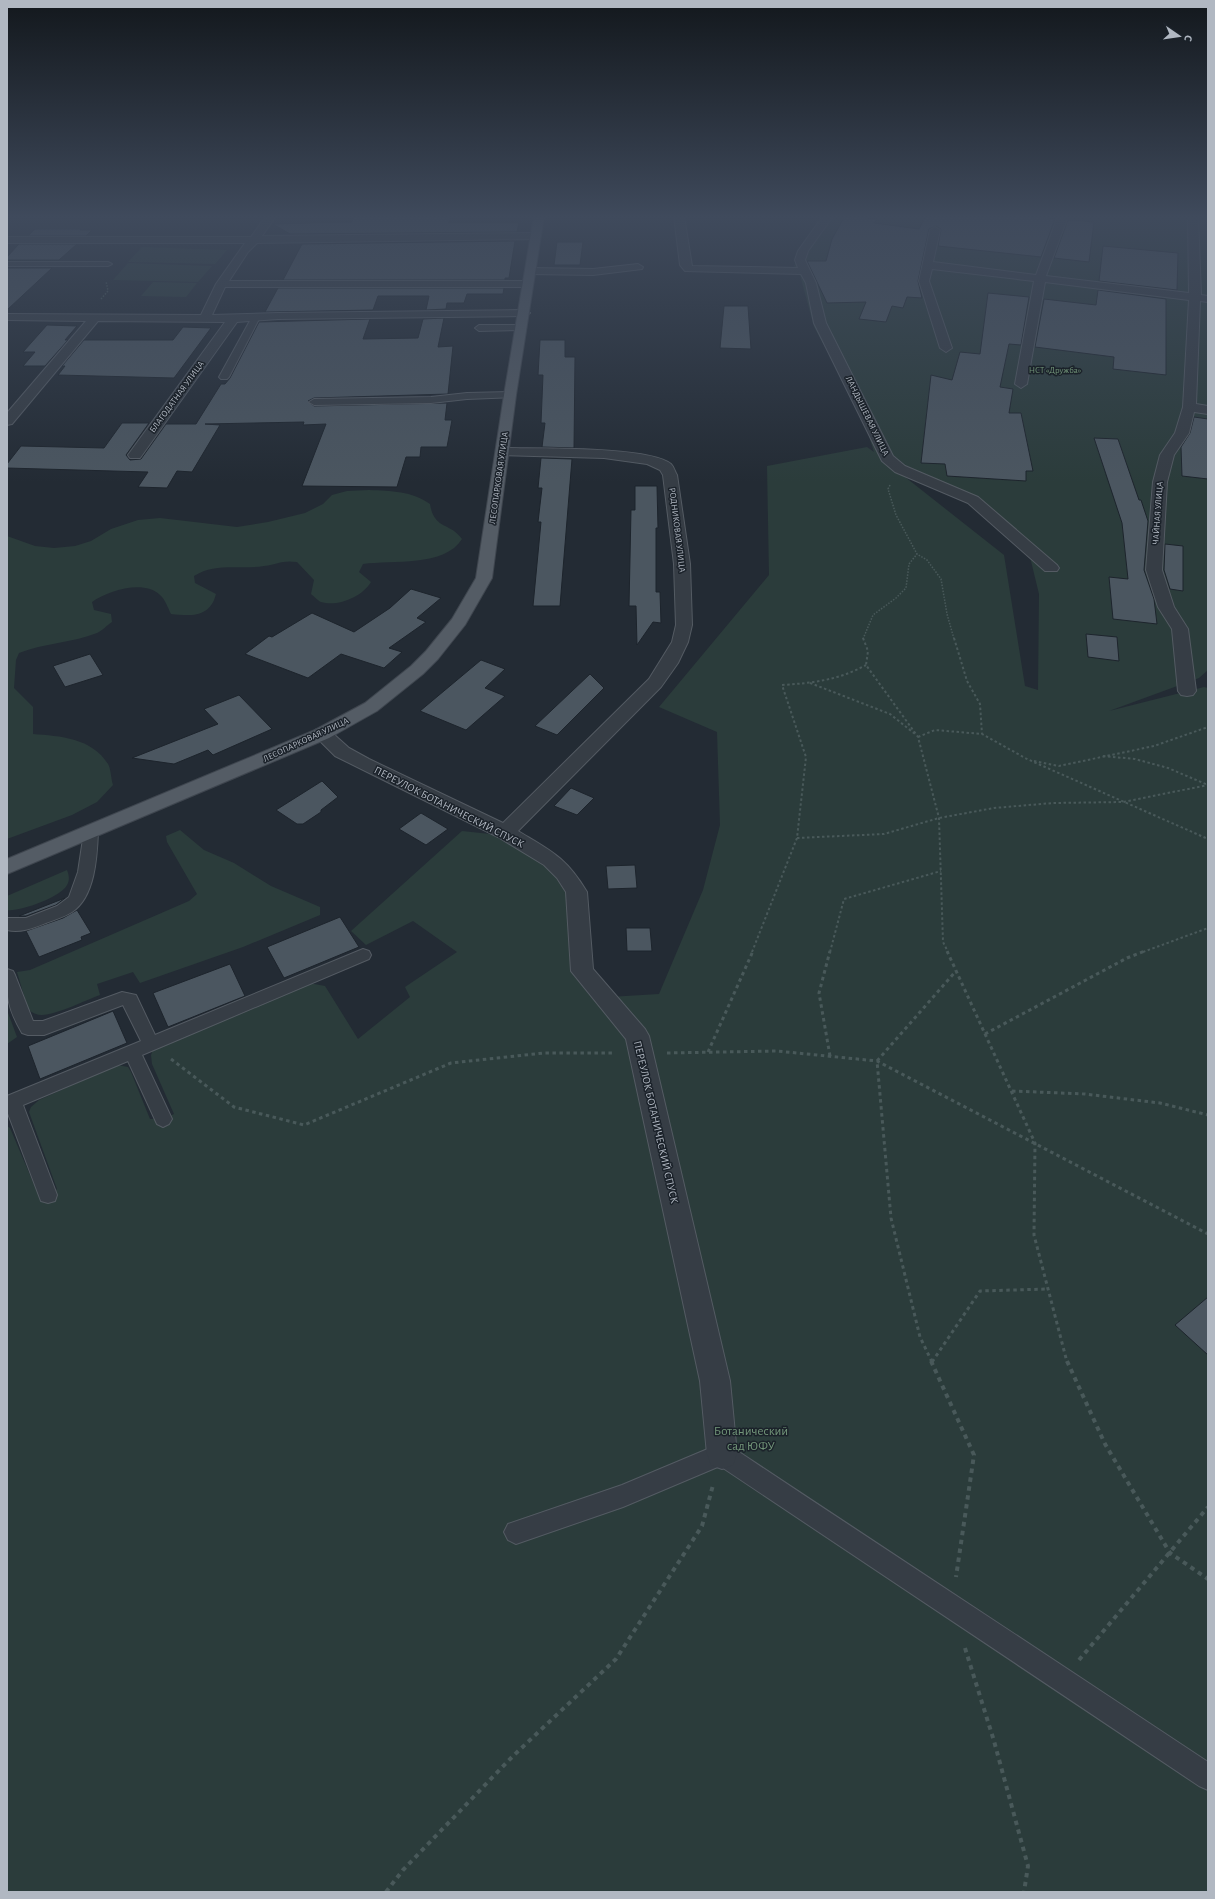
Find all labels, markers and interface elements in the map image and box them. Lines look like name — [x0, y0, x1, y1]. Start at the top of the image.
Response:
north arrow — [1159, 16, 1199, 56]
text: С — [1182, 34, 1194, 42]
street label: БЛАГОДАТНАЯ УЛИЦА — [148, 359, 206, 435]
park label: НСТ «Дружба» — [1029, 366, 1082, 375]
street label: ЛАНДЫШЕВАЯ УЛИЦА — [844, 375, 891, 458]
street label: ЛЕСОПАРКОВАЯ УЛИЦА — [488, 431, 510, 525]
street label: ЧАЙНАЯ УЛИЦА — [1151, 480, 1165, 545]
street label: РОДНИКОВАЯ УЛИЦА — [667, 487, 687, 574]
street label: ЛЕСОПАРКОВАЯ УЛИЦА — [262, 716, 351, 764]
street label: ПЕРЕУЛОК БОТАНИЧЕСКИЙ СПУСК — [372, 764, 526, 850]
street label: ПЕРЕУЛОК БОТАНИЧЕСКИЙ СПУСК — [632, 1040, 680, 1205]
park label: Ботанический сад ЮФУ — [714, 1425, 788, 1453]

